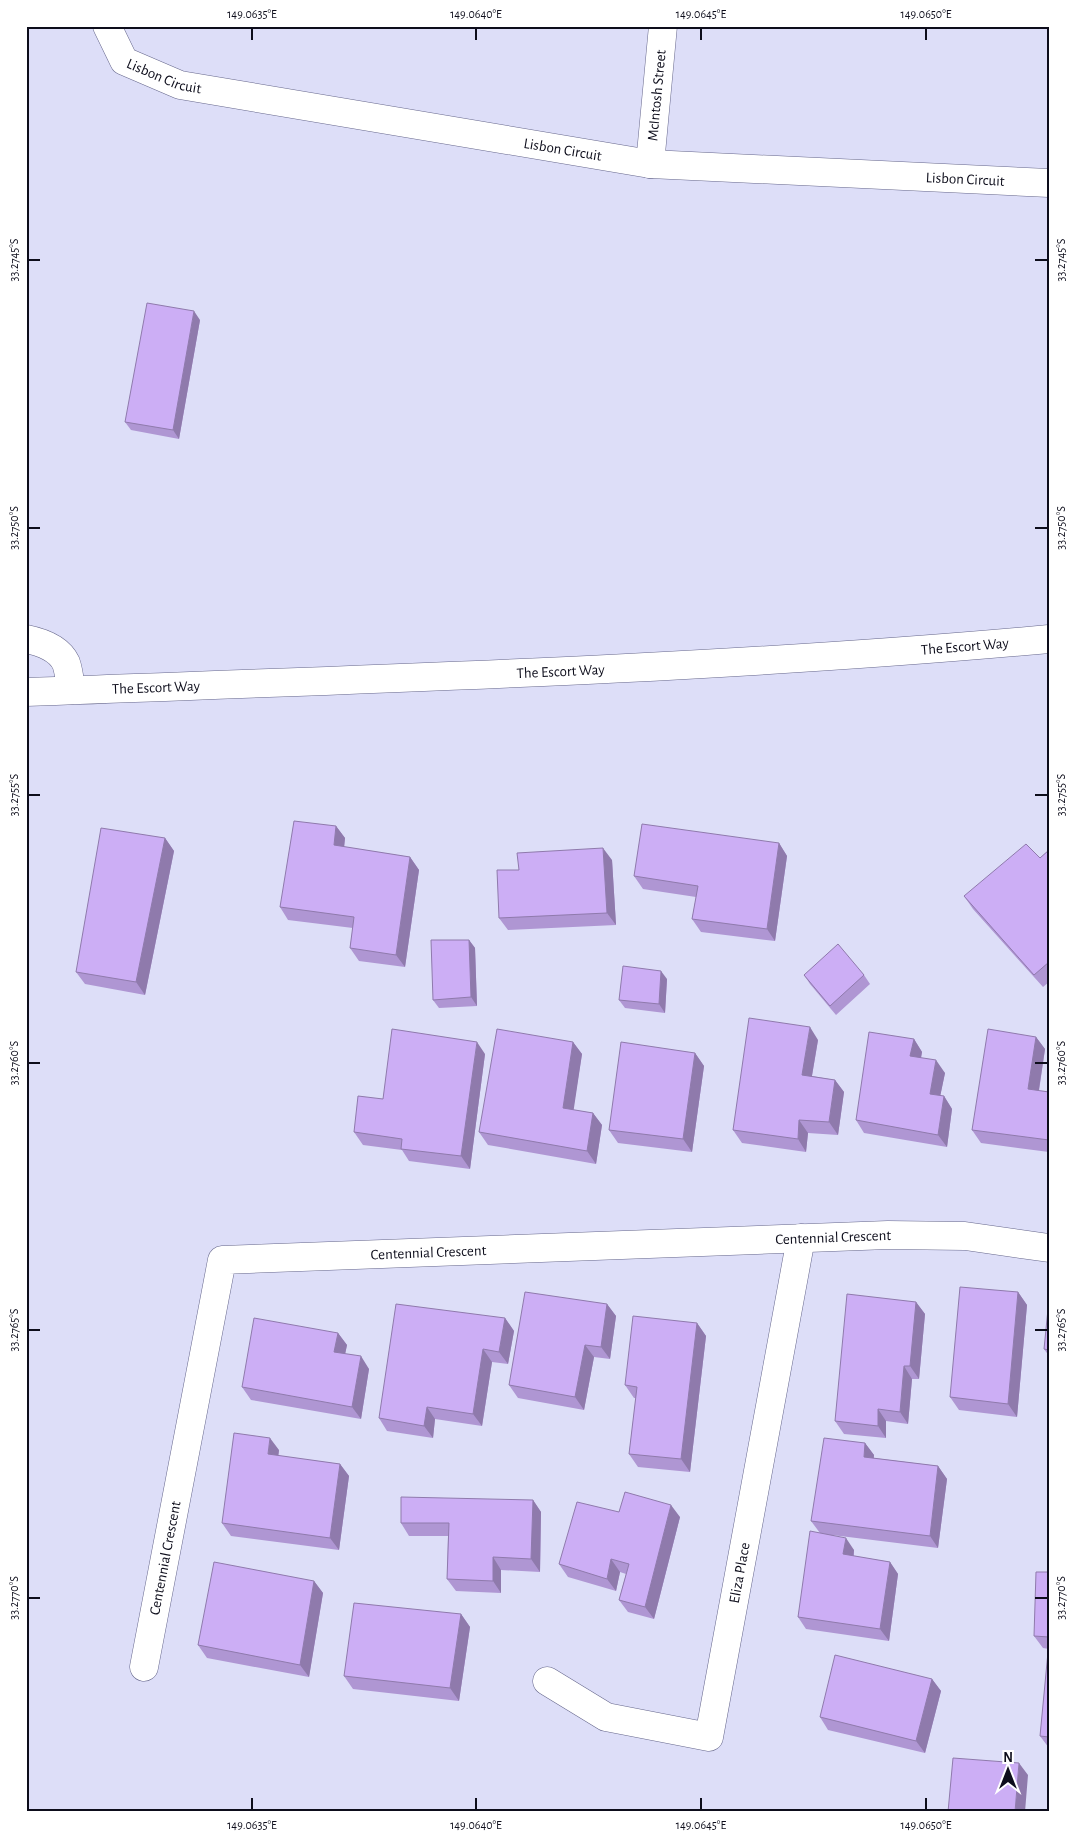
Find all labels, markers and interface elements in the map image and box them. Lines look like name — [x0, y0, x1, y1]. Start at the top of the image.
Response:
text: 149.0635°E — [227, 8, 277, 20]
text: 149.0640°E — [450, 8, 502, 20]
text: 149.0645°E — [676, 8, 726, 20]
text: 149.0650°E — [901, 8, 952, 20]
street label: McIntosh Street — [645, 49, 669, 142]
street label: Lisbon Circuit — [124, 56, 203, 96]
street label: Lisbon Circuit — [523, 136, 603, 164]
street label: Lisbon Circuit — [925, 170, 1005, 189]
text: 33.2745°S — [8, 238, 20, 282]
text: 33.2745°S — [1055, 238, 1067, 282]
text: 33.2750°S — [8, 506, 20, 550]
text: 33.2750°S — [1055, 506, 1067, 550]
street label: The Escort Way — [920, 636, 1010, 658]
street label: The Escort Way — [516, 662, 606, 681]
street label: The Escort Way — [112, 679, 201, 697]
text: 33.2755°S — [8, 774, 20, 816]
text: 33.2755°S — [1055, 774, 1067, 816]
text: 33.2760°S — [8, 1041, 20, 1085]
text: 33.2760°S — [1055, 1041, 1067, 1085]
street label: Centennial Crescent — [775, 1228, 891, 1247]
street label: Centennial Crescent — [370, 1243, 487, 1262]
text: 33.2765°S — [8, 1308, 20, 1351]
text: 33.2765°S — [1055, 1308, 1067, 1351]
street label: Centennial Crescent — [147, 1500, 184, 1616]
street label: Eliza Place — [727, 1541, 753, 1604]
text: 33.2770°S — [8, 1576, 20, 1620]
text: 33.2770°S — [1055, 1576, 1067, 1620]
north arrow — [982, 1746, 1032, 1796]
text: N — [1003, 1751, 1013, 1765]
text: 149.0635°E — [227, 1819, 277, 1831]
text: 149.0640°E — [450, 1819, 502, 1831]
text: 149.0645°E — [676, 1819, 726, 1831]
text: 149.0650°E — [901, 1819, 952, 1831]

